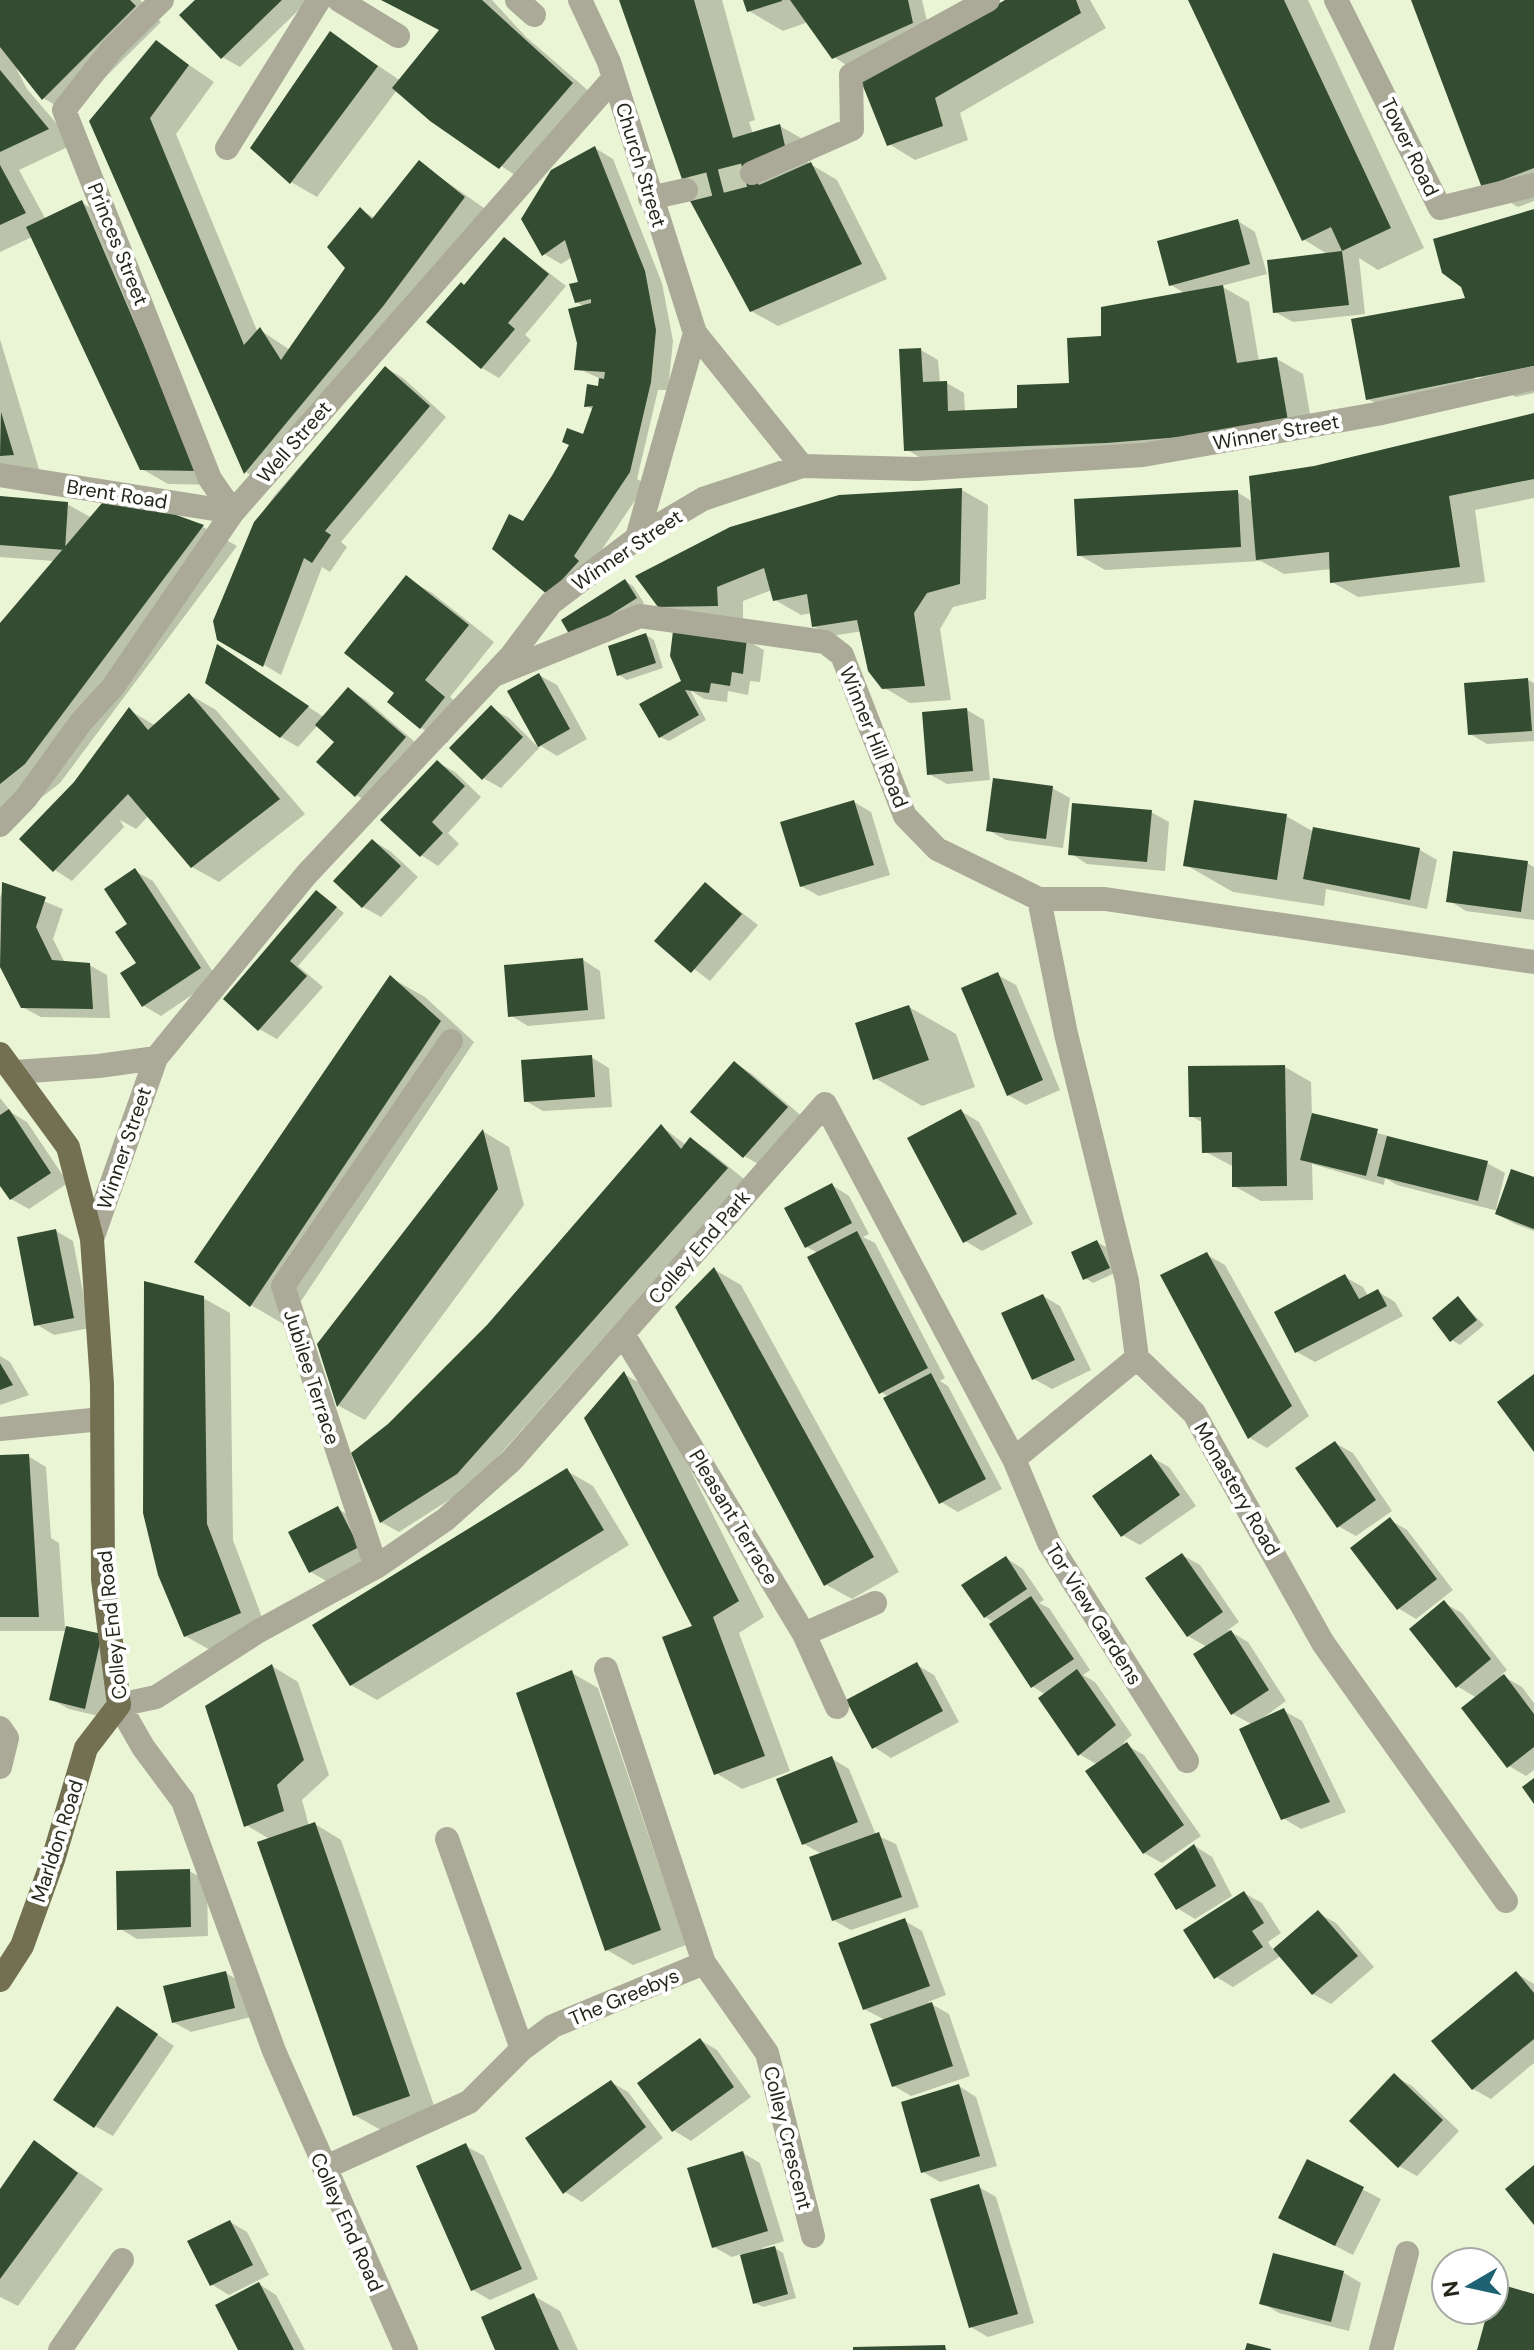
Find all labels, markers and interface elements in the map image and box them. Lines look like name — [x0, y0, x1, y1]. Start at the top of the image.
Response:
street label: Tower Road — [1375, 93, 1445, 201]
street label: Church Street — [610, 99, 672, 231]
street label: Princes Street — [82, 179, 154, 309]
street label: Well Street — [251, 395, 337, 489]
street label: Winner Street — [1211, 408, 1341, 456]
street label: Brent Road — [65, 473, 169, 515]
street label: Winner Street — [567, 503, 687, 597]
street label: Winner Hill Road — [834, 662, 914, 812]
street label: Winner Street — [91, 1083, 157, 1213]
street label: Colley End Park — [642, 1185, 756, 1309]
street label: Jubilee Terrace — [278, 1306, 346, 1448]
street label: Monastery Road — [1188, 1418, 1286, 1560]
street label: Pleasant Terrace — [683, 1445, 785, 1589]
street label: Tor View Gardens — [1040, 1538, 1148, 1690]
street label: Colley End Road — [91, 1549, 133, 1701]
street label: Marldon Road — [25, 1776, 89, 1906]
street label: The Greebys — [565, 1962, 683, 2032]
street label: Colley Crescent — [758, 2063, 818, 2213]
street label: Colley End Road — [305, 2148, 389, 2296]
north arrow — [1430, 2246, 1510, 2326]
text: N — [1435, 2279, 1466, 2299]

